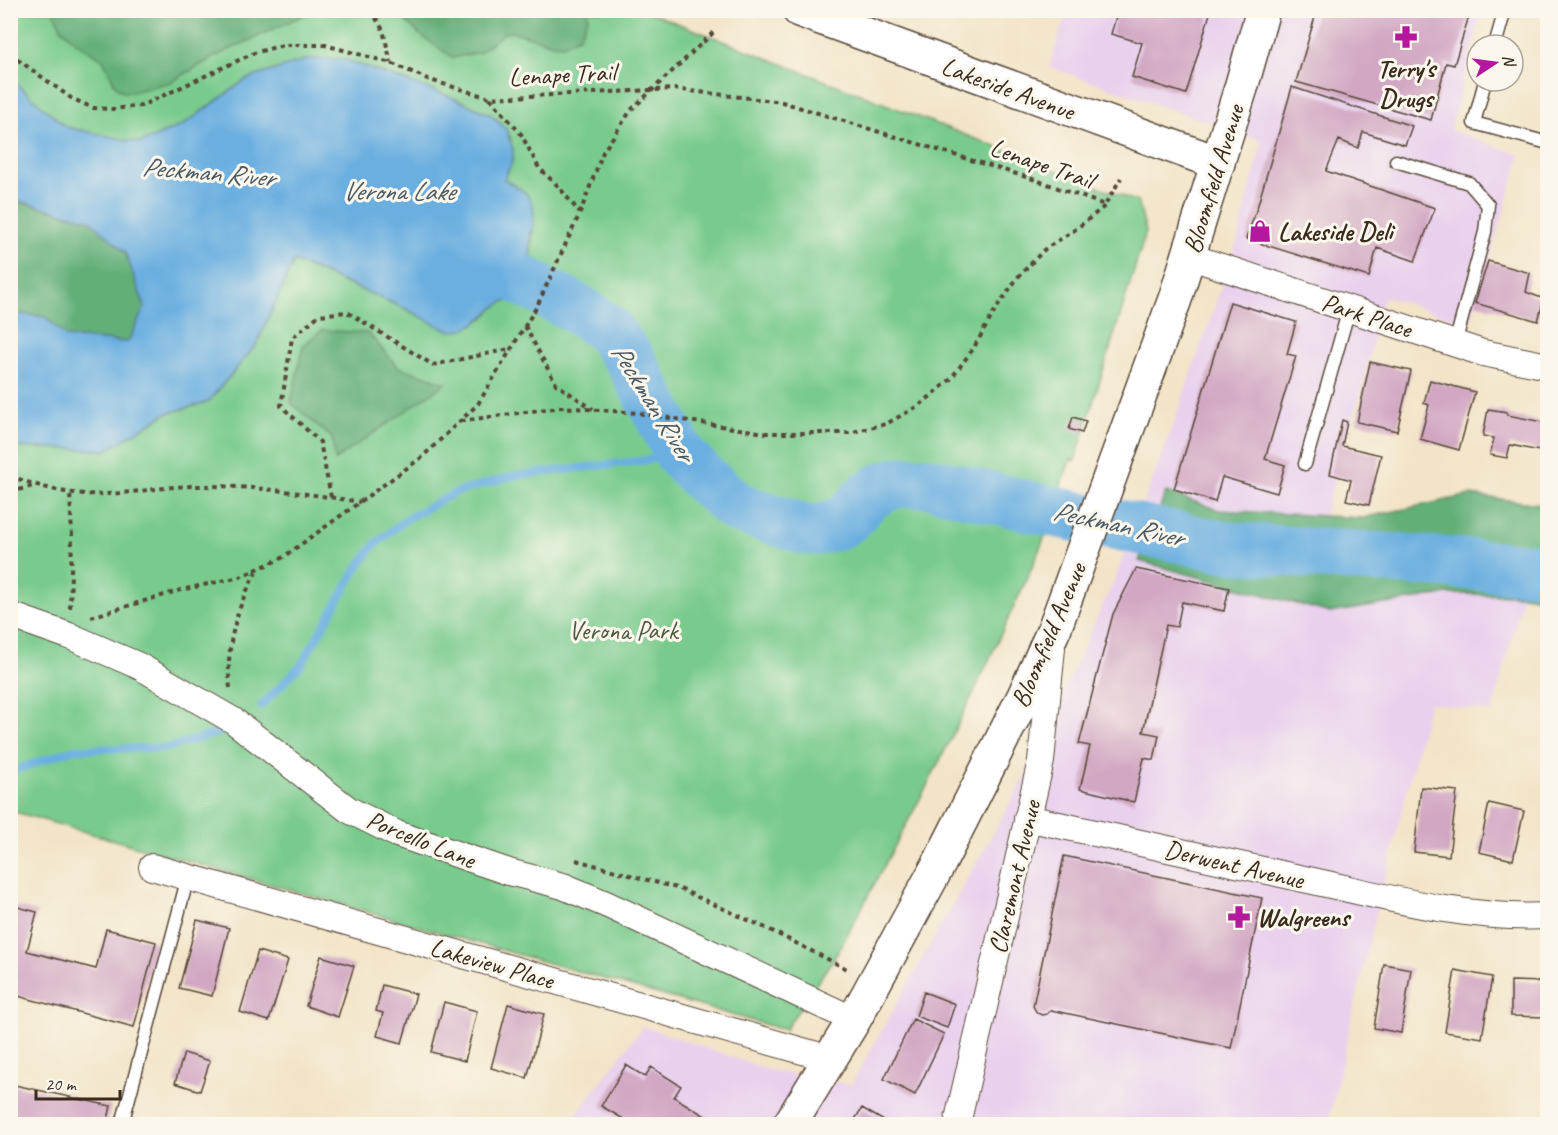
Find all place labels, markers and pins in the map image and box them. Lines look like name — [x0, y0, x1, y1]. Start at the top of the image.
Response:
pharmacy icon: Terry's Drugs — [1393, 24, 1419, 50]
place label: Terry's Drugs — [1377, 52, 1438, 115]
place label: Lakeside Deli — [1278, 215, 1396, 248]
shop icon: Lakeside Deli — [1247, 218, 1273, 244]
place label: Walgreens — [1257, 901, 1352, 934]
pharmacy icon: Walgreens — [1226, 904, 1252, 930]

